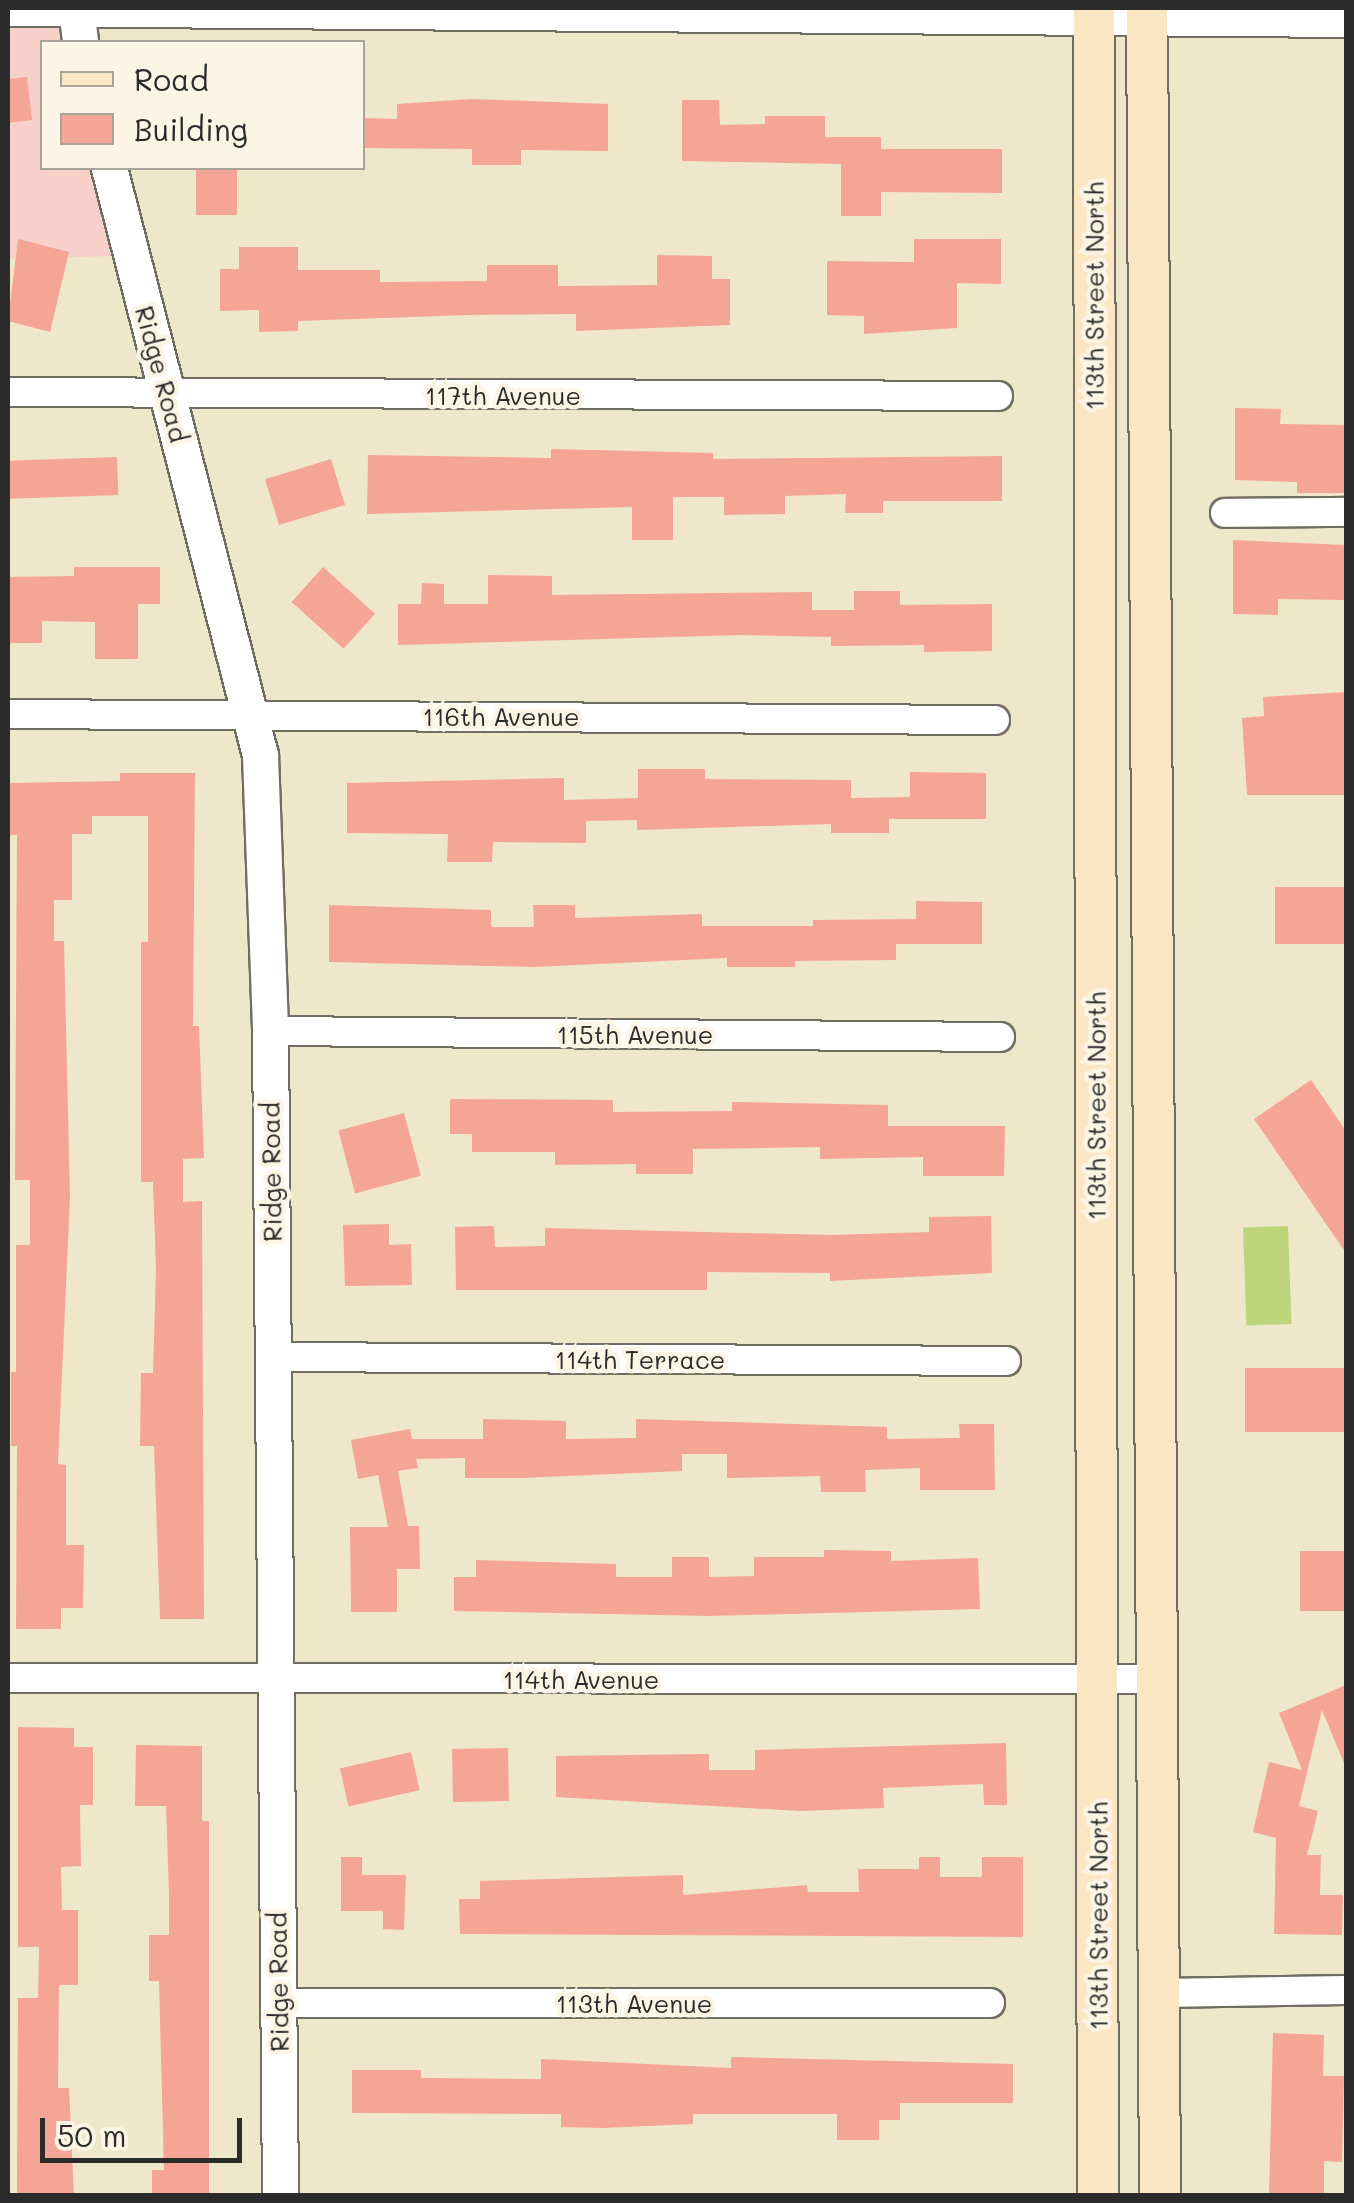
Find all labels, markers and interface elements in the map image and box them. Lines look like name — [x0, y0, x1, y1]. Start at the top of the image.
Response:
legend — [40, 40, 365, 170]
text: Road — [134, 59, 209, 99]
text: Building — [134, 109, 248, 149]
street label: 113th Street North — [1079, 182, 1109, 410]
street label: Ridge Road — [129, 303, 195, 445]
street label: 117th Avenue — [425, 380, 581, 410]
street label: 116th Avenue — [422, 701, 580, 731]
street label: 113th Street North — [1081, 992, 1111, 1220]
street label: 115th Avenue — [557, 1019, 713, 1049]
street label: Ridge Road — [255, 1102, 287, 1242]
street label: 114th Terrace — [555, 1344, 725, 1374]
street label: 114th Avenue — [503, 1664, 659, 1694]
street label: 113th Street North — [1083, 1802, 1113, 2030]
street label: Ridge Road — [262, 1912, 294, 2052]
street label: 113th Avenue — [556, 1988, 712, 2018]
scale bar — [45, 2098, 248, 2160]
text: 50 m — [57, 2115, 127, 2155]

